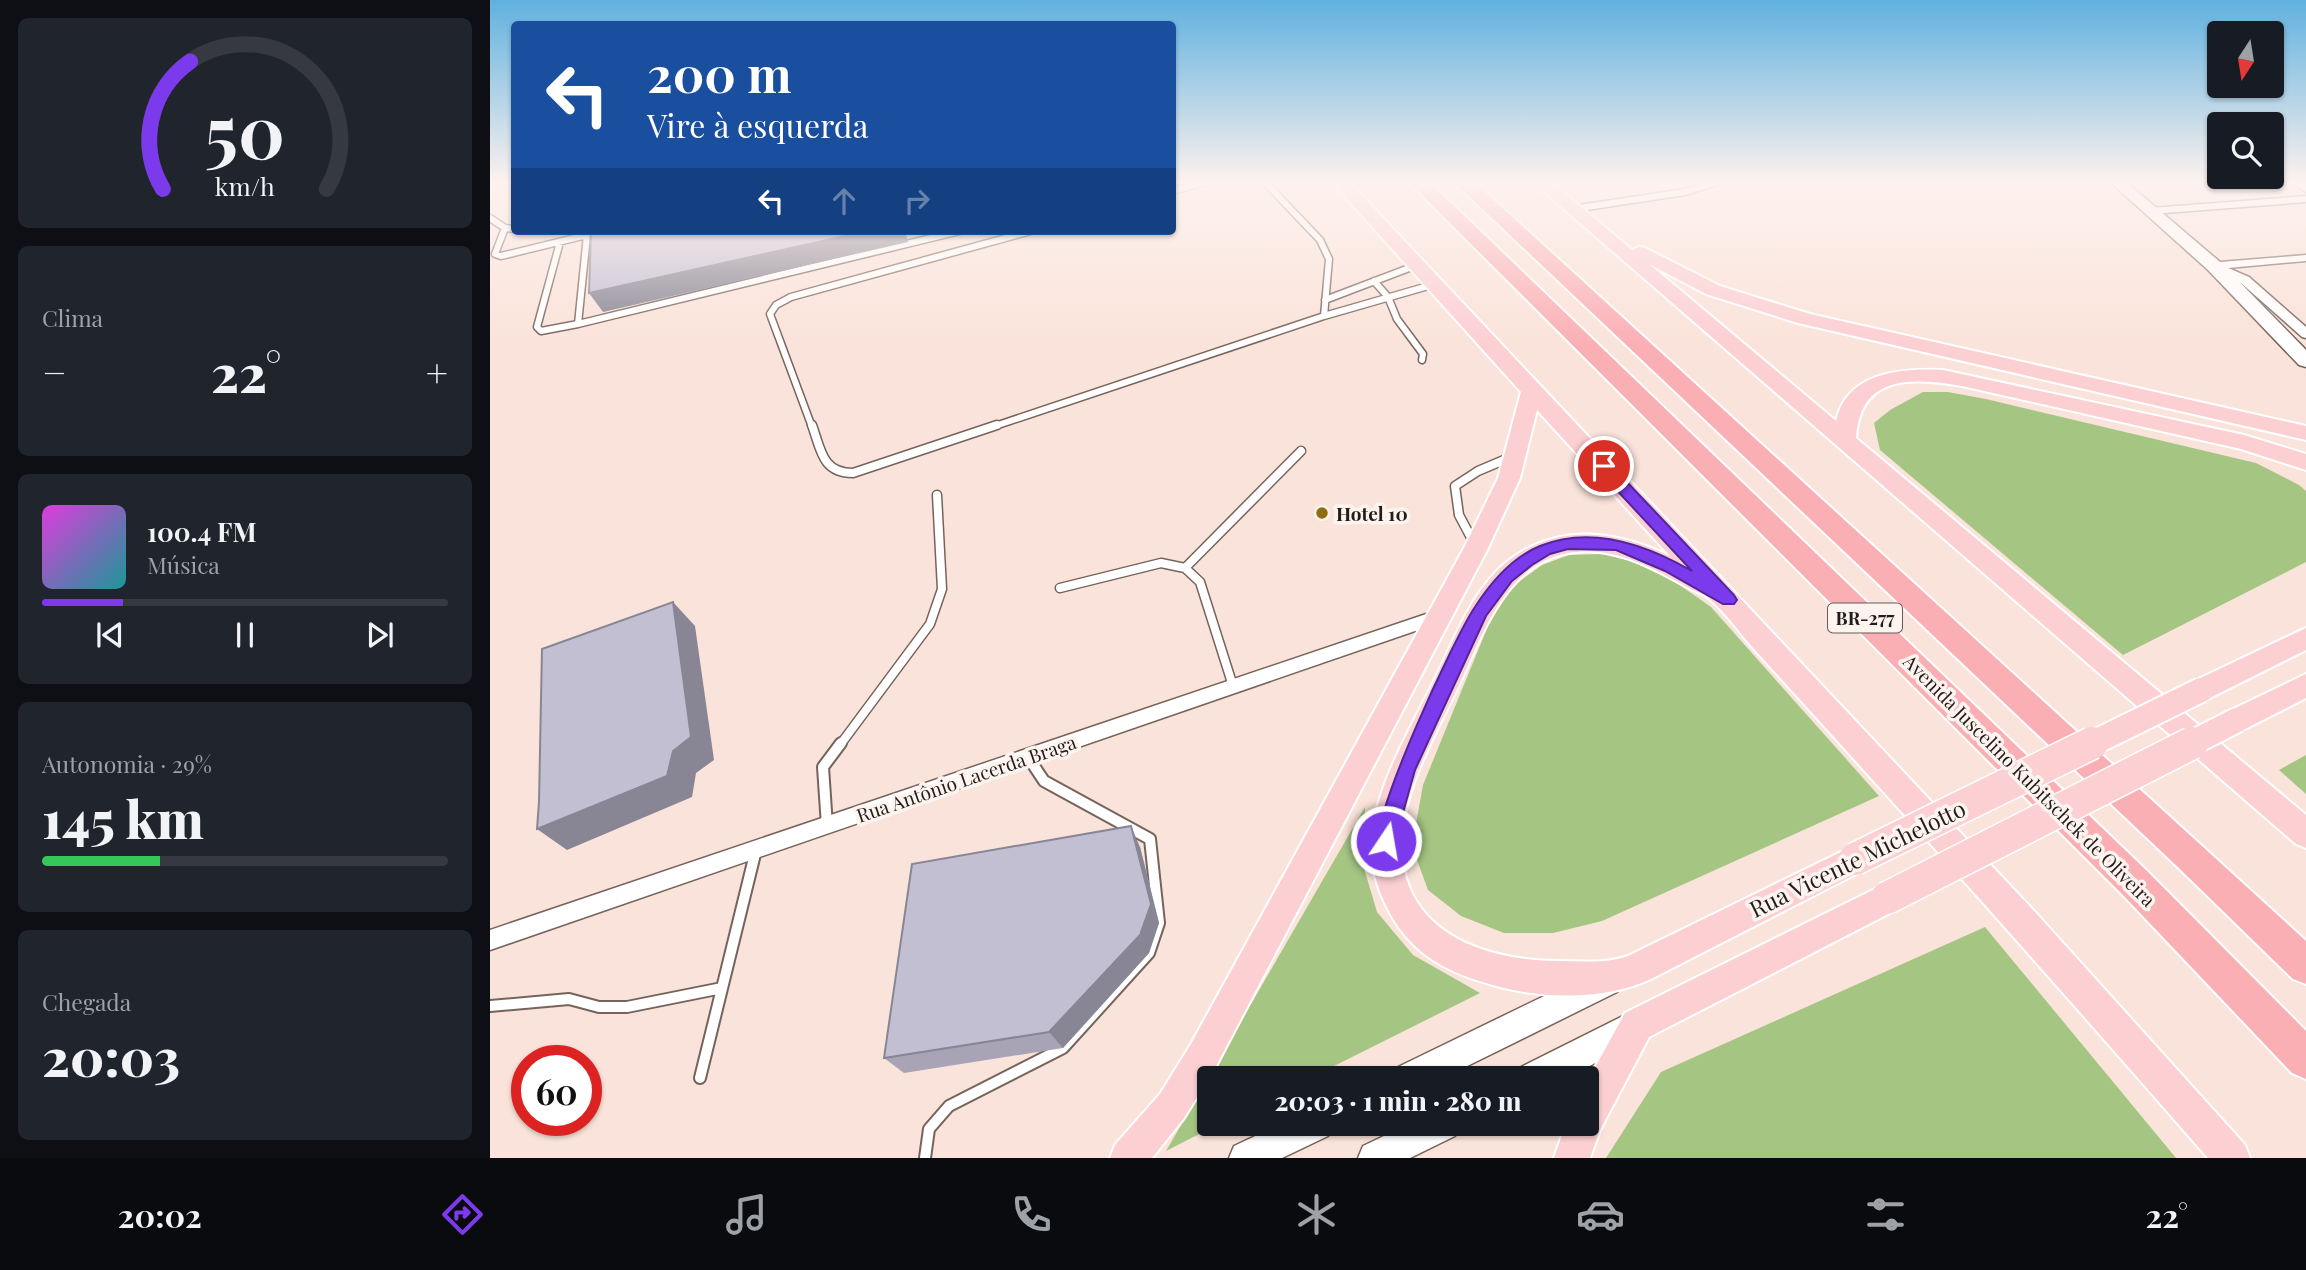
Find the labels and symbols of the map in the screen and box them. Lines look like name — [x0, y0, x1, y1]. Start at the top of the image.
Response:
north arrow — [2207, 21, 2284, 98]
pin — [1574, 436, 1634, 496]
place label: Hotel 10 — [1336, 500, 1408, 526]
marker: Hotel 10 — [1314, 505, 1330, 521]
road number: BR-277 — [1828, 604, 1902, 632]
street label: Avenida Juscelino Kubitschek de Oliveira — [1897, 647, 2162, 912]
street label: Rua Antônio Lacerda Braga — [853, 728, 1080, 828]
street label: Rua Vicente Michelotto — [1744, 792, 1970, 924]
position arrow — [1349, 804, 1423, 878]
speed limit sign: 60 — [511, 1045, 602, 1136]

